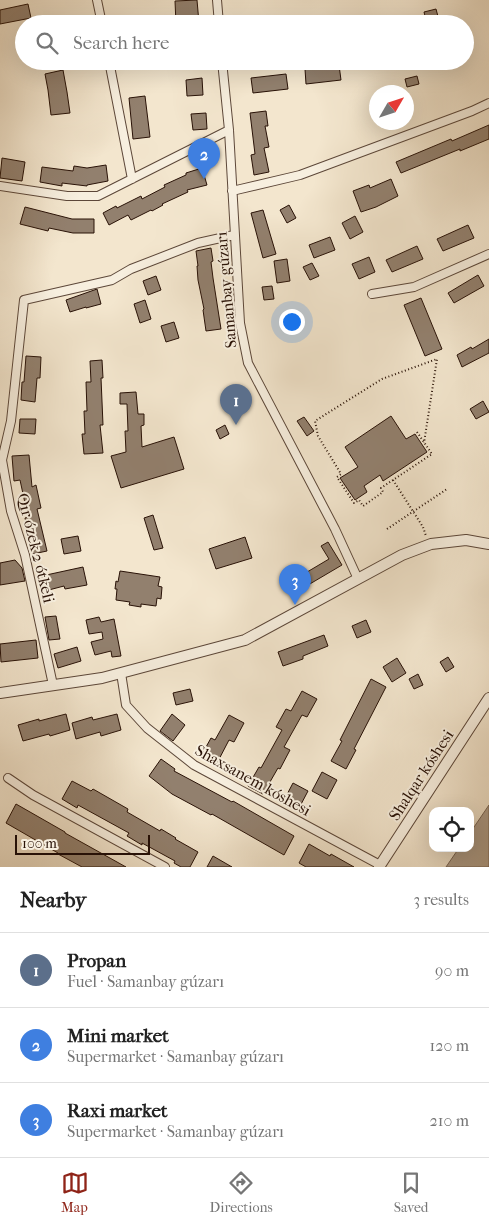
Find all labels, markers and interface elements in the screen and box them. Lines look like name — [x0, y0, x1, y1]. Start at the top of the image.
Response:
search box — [15, 15, 474, 70]
icon: search — [33, 29, 61, 57]
text: Search here — [73, 32, 169, 54]
north arrow — [369, 85, 414, 130]
pin: 2 — [188, 138, 220, 179]
street label: Samanbay gúzarı — [211, 231, 241, 349]
your location — [279, 309, 305, 335]
pin: 1 — [220, 384, 252, 425]
street label: Qır ózek 2 ótkeli — [13, 491, 59, 605]
pin: 3 — [279, 564, 311, 605]
street label: Shalqar kóshesi — [385, 726, 458, 824]
street label: Shaxsanem kóshesi — [192, 740, 314, 820]
map controls — [429, 807, 474, 852]
button: locate — [429, 807, 474, 852]
scale bar — [15, 832, 150, 855]
text: 100 m — [22, 835, 57, 852]
text: Nearby — [20, 888, 86, 912]
text: 3 results — [413, 890, 469, 909]
text: Propan — [67, 950, 126, 972]
text: 1 — [33, 961, 39, 980]
text: 90 m — [435, 961, 469, 980]
text: Fuel · Samanbay gúzarı — [67, 972, 224, 991]
text: Mini market — [67, 1025, 169, 1047]
text: 2 — [32, 1036, 40, 1055]
text: 120 m — [430, 1036, 469, 1055]
text: Supermarket · Samanbay gúzarı — [67, 1047, 284, 1066]
text: Raxi market — [67, 1100, 168, 1122]
text: 3 — [33, 1111, 39, 1130]
text: 210 m — [430, 1111, 469, 1130]
text: Supermarket · Samanbay gúzarı — [67, 1122, 284, 1141]
tab: Map — [61, 1169, 89, 1216]
tab: Directions — [210, 1169, 273, 1216]
tab: Saved — [394, 1169, 428, 1216]

